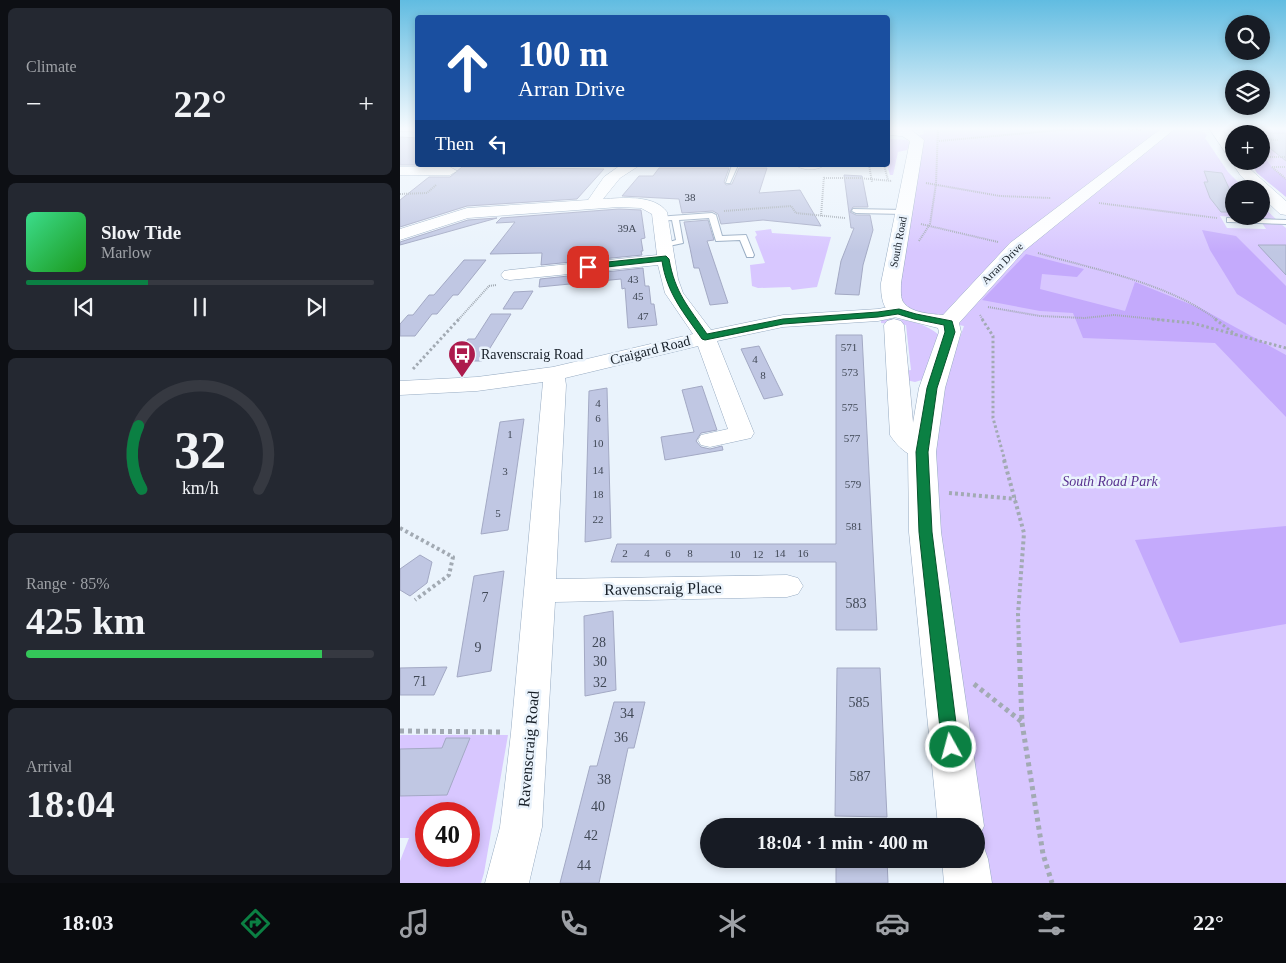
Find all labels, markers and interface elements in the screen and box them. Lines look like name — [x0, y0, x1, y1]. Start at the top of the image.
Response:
map controls — [1225, 15, 1270, 225]
button: search — [1225, 15, 1270, 60]
icon: ahead — [435, 35, 500, 100]
text: 100 m — [518, 35, 608, 74]
text: Climate — [26, 58, 77, 75]
button: layers — [1225, 70, 1270, 115]
text: Arran Drive — [518, 76, 625, 101]
text: 22° — [173, 83, 227, 125]
text: − — [26, 88, 42, 119]
text: + — [358, 88, 374, 119]
button: + — [1225, 125, 1270, 170]
icon: left — [484, 130, 512, 158]
text: Then — [435, 133, 474, 154]
button: − — [1225, 180, 1270, 225]
house number: 38 — [685, 191, 696, 203]
street label: South Road — [887, 215, 909, 268]
text: Slow Tide — [101, 222, 181, 243]
house number: 39A — [618, 222, 637, 234]
street label: Arran Drive — [979, 240, 1025, 286]
text: Marlow — [101, 244, 152, 261]
pin — [567, 246, 609, 288]
icon: arrive — [574, 253, 602, 281]
house number: 43 — [628, 273, 639, 285]
house number: 45 — [633, 290, 644, 302]
icon: previous — [70, 293, 98, 321]
icon: pause — [186, 293, 214, 321]
icon: next — [302, 293, 330, 321]
house number: 47 — [638, 310, 649, 322]
street label: Craigard Road — [609, 333, 692, 368]
bus stop icon: Ravenscraig Road — [447, 339, 477, 378]
house number: 571 — [841, 341, 857, 353]
place label: Ravenscraig Road — [481, 347, 583, 362]
house number: 4 — [752, 353, 758, 365]
house number: 573 — [842, 366, 859, 378]
house number: 8 — [760, 369, 766, 381]
house number: 4 — [595, 397, 601, 409]
house number: 575 — [842, 401, 859, 413]
house number: 6 — [595, 412, 601, 424]
text: 32 — [174, 422, 226, 479]
house number: 1 — [507, 428, 513, 440]
house number: 577 — [844, 432, 861, 444]
house number: 10 — [593, 437, 604, 449]
house number: 14 — [593, 464, 604, 476]
house number: 3 — [502, 465, 508, 477]
park label: South Road Park — [1062, 474, 1159, 489]
text: km/h — [182, 478, 218, 498]
house number: 579 — [845, 478, 862, 490]
house number: 18 — [593, 488, 604, 500]
house number: 5 — [495, 507, 501, 519]
house number: 22 — [593, 513, 604, 525]
house number: 581 — [846, 520, 862, 532]
house number: 2 — [622, 547, 628, 559]
house number: 4 — [644, 547, 650, 559]
house number: 6 — [665, 547, 671, 559]
house number: 8 — [687, 547, 693, 559]
house number: 14 — [775, 547, 786, 559]
house number: 16 — [798, 547, 809, 559]
house number: 10 — [730, 548, 741, 560]
house number: 12 — [753, 548, 764, 560]
text: Range · 85% — [26, 575, 110, 592]
street label: Ravenscraig Place — [604, 579, 722, 599]
house number: 7 — [482, 590, 489, 605]
house number: 583 — [846, 596, 867, 611]
text: 425 km — [26, 600, 145, 642]
house number: 28 — [592, 635, 606, 650]
house number: 9 — [475, 640, 482, 655]
house number: 30 — [593, 654, 607, 669]
house number: 71 — [413, 674, 427, 689]
house number: 32 — [593, 675, 607, 690]
street label: Ravenscraig Road — [515, 690, 543, 808]
house number: 585 — [849, 695, 870, 710]
house number: 34 — [620, 706, 634, 721]
position arrow — [924, 720, 976, 772]
house number: 36 — [614, 730, 628, 745]
text: Arrival — [26, 758, 72, 775]
house number: 587 — [850, 769, 871, 784]
house number: 38 — [597, 772, 611, 787]
text: 18:04 — [26, 783, 115, 825]
house number: 40 — [591, 799, 605, 814]
speed limit sign: 40 — [415, 802, 480, 867]
house number: 42 — [584, 828, 598, 843]
text: 18:04 · 1 min · 400 m — [757, 832, 928, 853]
house number: 44 — [577, 858, 591, 873]
icon: directions — [238, 906, 273, 941]
icon: music — [397, 906, 432, 941]
icon: phone — [556, 906, 591, 941]
icon: climate — [715, 906, 750, 941]
icon: car — [875, 906, 910, 941]
icon: filters — [1034, 906, 1069, 941]
text: 18:03 — [62, 910, 113, 935]
text: 22° — [1193, 910, 1224, 935]

